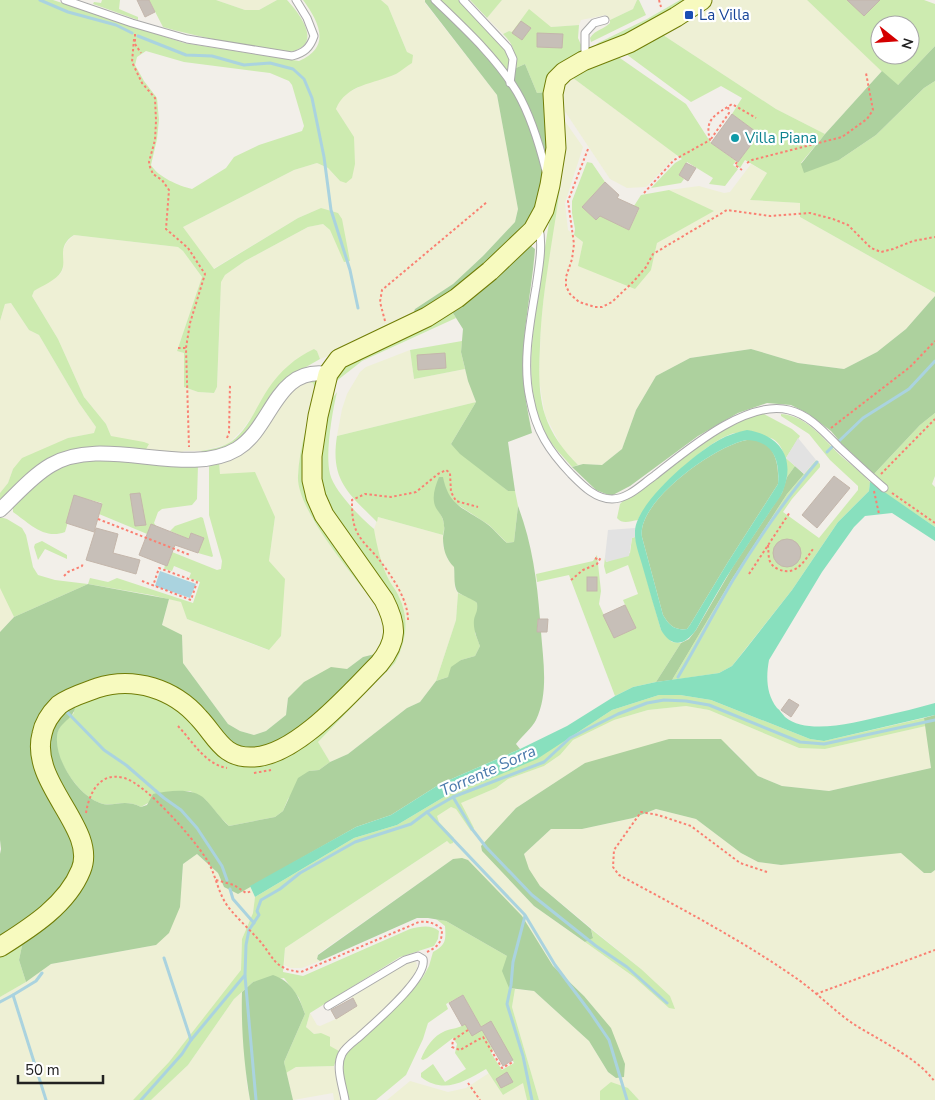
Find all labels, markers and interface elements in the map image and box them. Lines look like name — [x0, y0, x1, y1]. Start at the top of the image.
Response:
place label: La Villa — [699, 5, 750, 25]
marker: La Villa — [683, 9, 695, 21]
north arrow — [870, 15, 920, 65]
text: N — [896, 36, 918, 51]
place label: Villa Piana — [744, 128, 817, 148]
marker: Villa Piana — [729, 132, 741, 144]
water label: Torrente Sorra — [436, 740, 540, 802]
scale bar — [18, 1052, 102, 1084]
text: 50 m — [25, 1060, 60, 1080]

